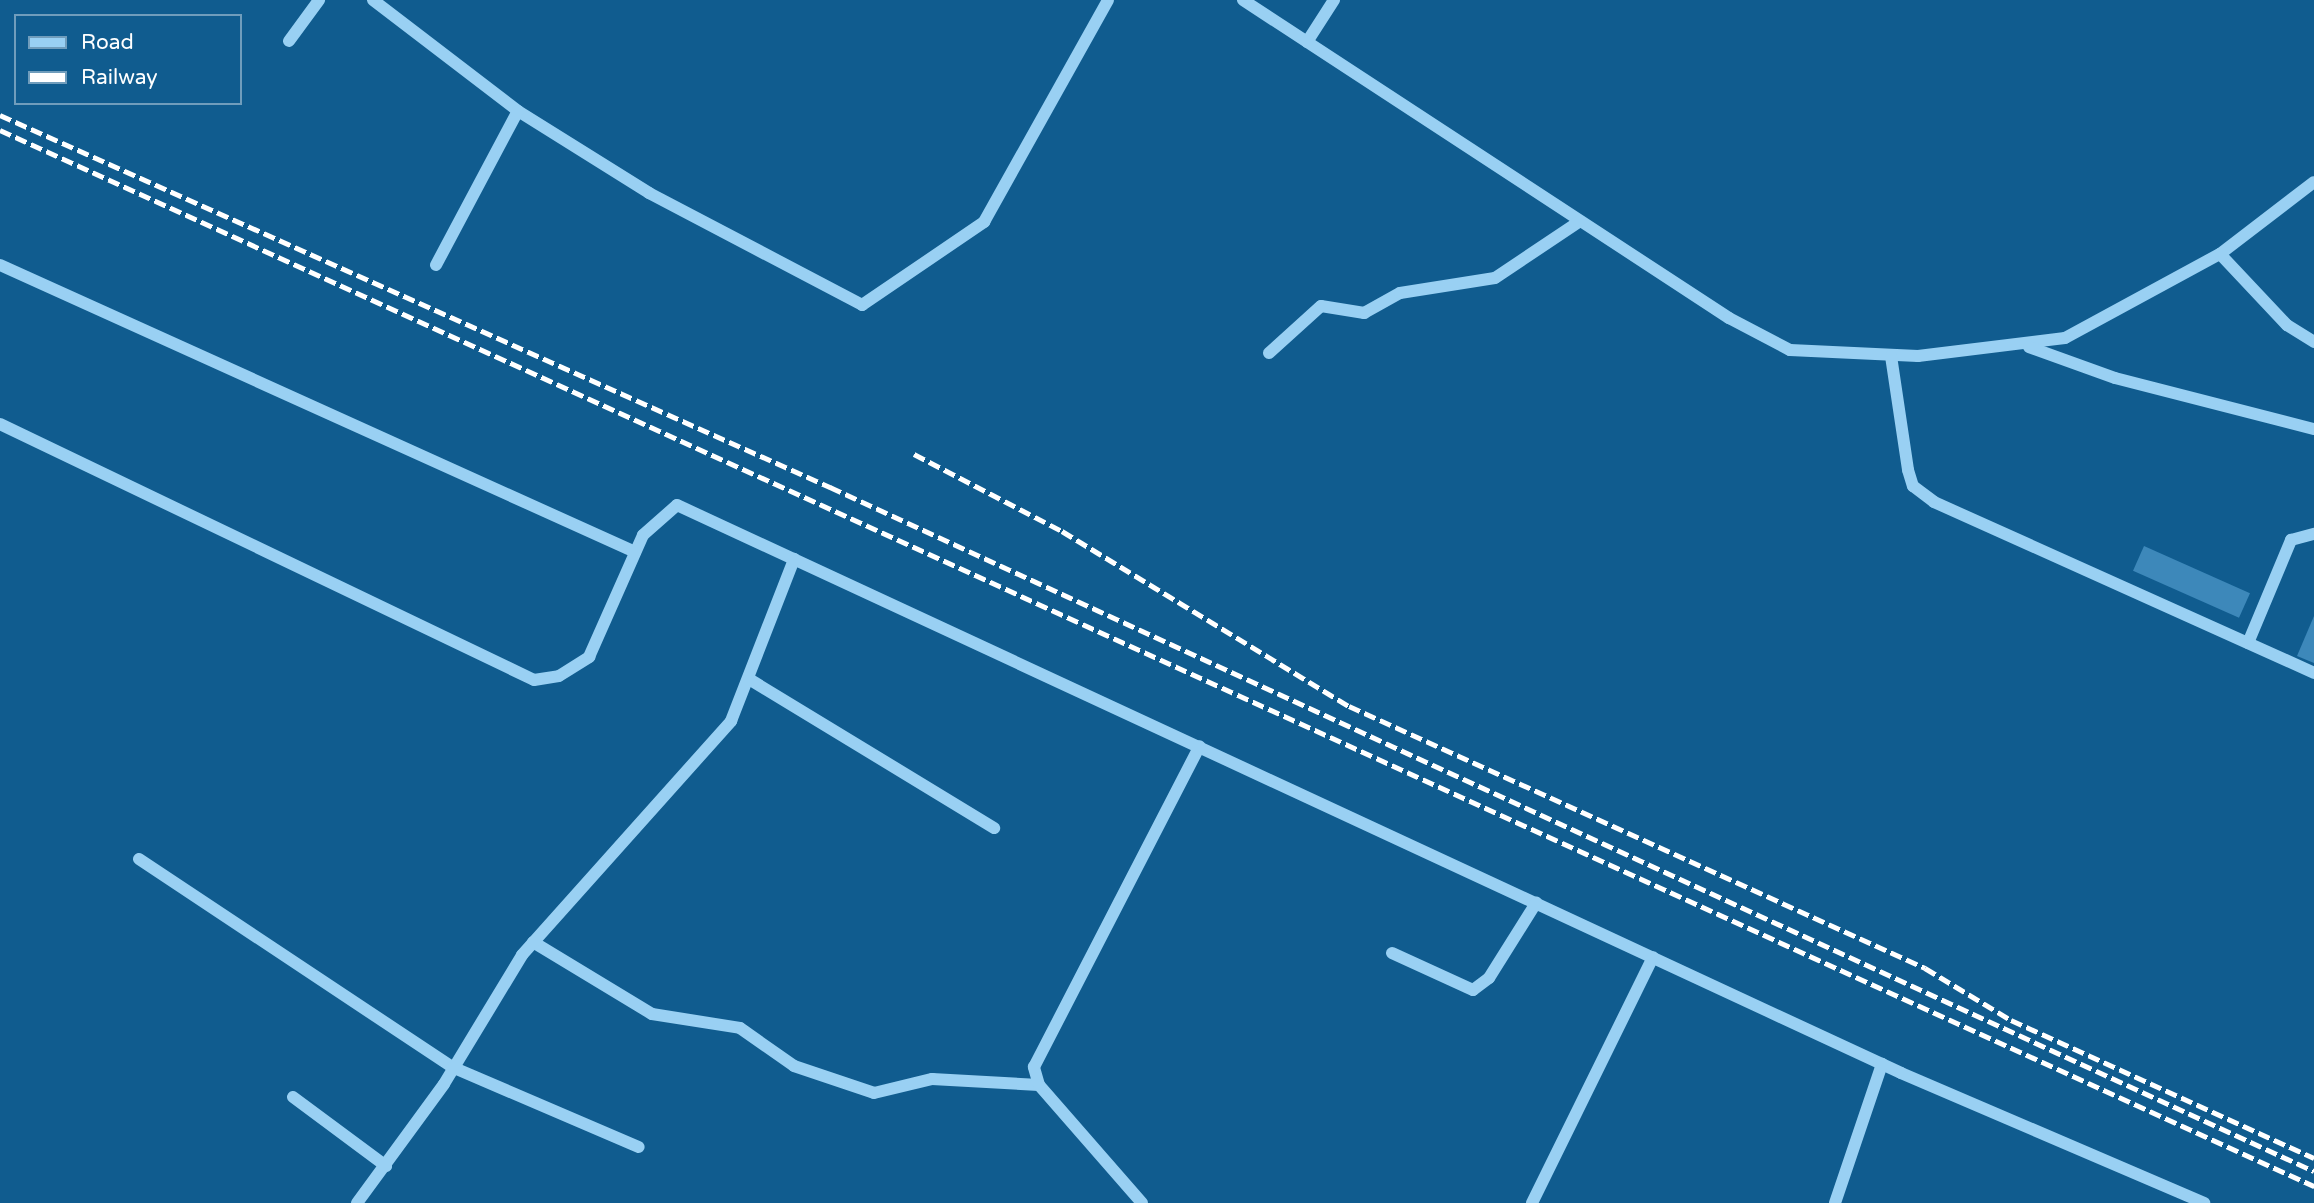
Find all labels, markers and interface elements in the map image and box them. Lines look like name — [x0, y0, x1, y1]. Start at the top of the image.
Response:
legend — [14, 14, 242, 105]
text: Road — [81, 30, 134, 55]
text: Railway — [81, 65, 158, 90]

